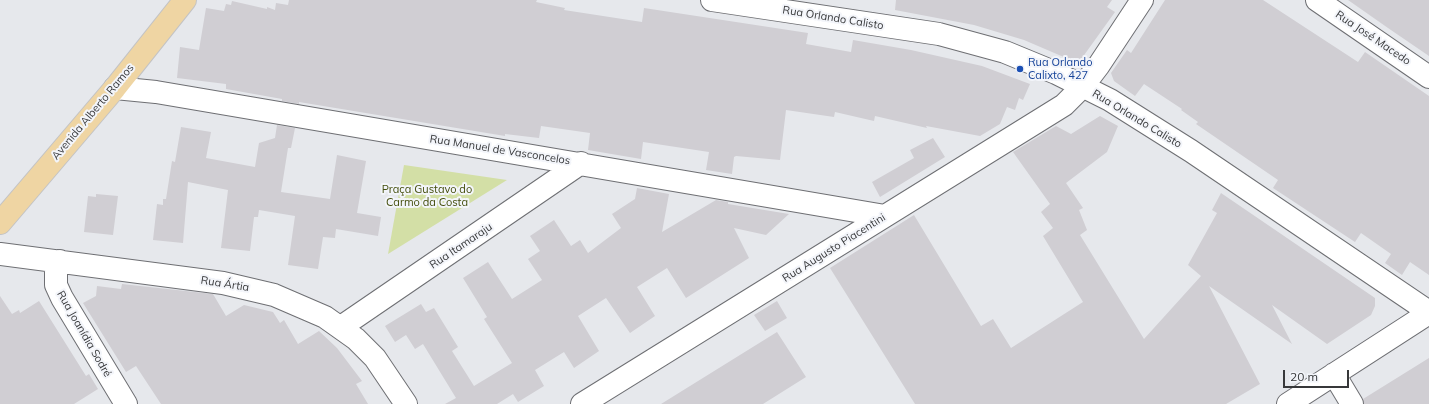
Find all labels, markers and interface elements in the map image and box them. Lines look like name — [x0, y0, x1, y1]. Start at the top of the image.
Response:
street label: Rua Orlando Calisto — [782, 4, 884, 32]
street label: Rua José Macedo — [1333, 8, 1413, 68]
place label: Rua Orlando Calixto, 427 — [1028, 56, 1092, 82]
street label: Avenida Alberto Ramos — [49, 61, 137, 163]
marker: Rua Orlando Calixto, 427 — [1015, 64, 1025, 74]
street label: Rua Orlando Calisto — [1090, 87, 1184, 151]
street label: Rua Manuel de Vasconcelos — [429, 132, 571, 168]
park label: Praça Gustavo do Carmo da Costa — [382, 183, 472, 209]
street label: Rua Augusto Piacentini — [780, 211, 888, 285]
street label: Rua Itamaraju — [427, 220, 495, 272]
street label: Rua Ártia — [200, 274, 250, 294]
street label: Rua Joanídia Sodré — [54, 289, 114, 379]
scale bar — [1285, 362, 1351, 388]
text: 20 m — [1290, 369, 1318, 384]

